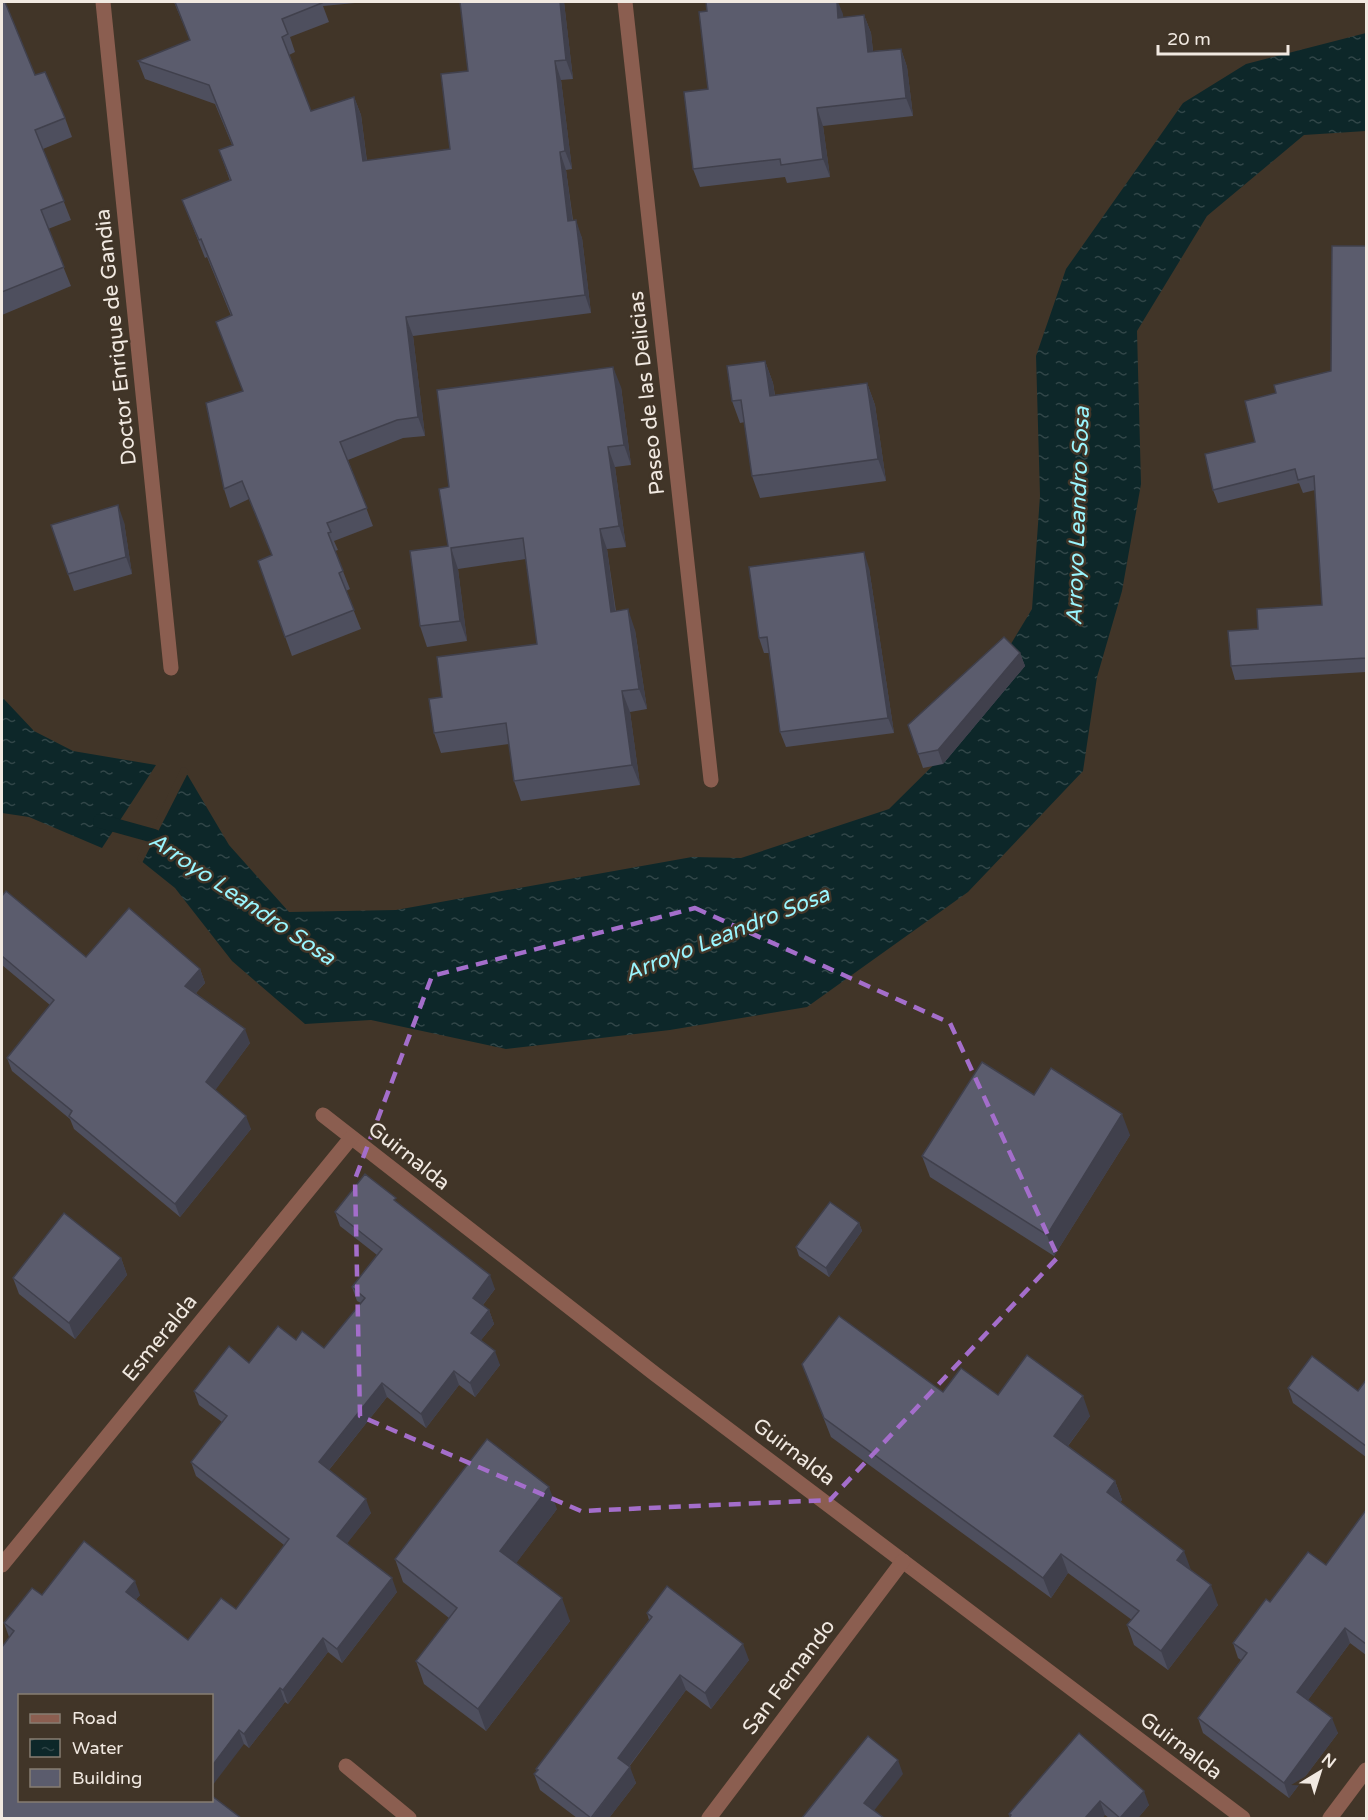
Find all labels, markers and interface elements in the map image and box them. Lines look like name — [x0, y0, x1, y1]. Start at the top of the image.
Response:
scale bar — [1158, 18, 1288, 56]
text: 20 m — [1167, 28, 1211, 50]
street label: Doctor Enrique de Gandia — [90, 208, 142, 466]
street label: Paseo de las Delicias — [624, 290, 670, 496]
water label: Arroyo Leandro Sosa — [1061, 406, 1095, 626]
water label: Arroyo Leandro Sosa — [144, 827, 340, 971]
water label: Arroyo Leandro Sosa — [621, 881, 834, 987]
street label: Guirnalda — [363, 1116, 455, 1196]
street label: Esmeralda — [117, 1289, 203, 1387]
street label: Guirnalda — [748, 1413, 840, 1491]
street label: San Fernando — [737, 1614, 841, 1740]
legend — [18, 1694, 213, 1802]
text: Road — [72, 1707, 117, 1729]
street label: Guirnalda — [1135, 1707, 1227, 1785]
text: Water — [72, 1737, 123, 1759]
north arrow — [1290, 1742, 1350, 1802]
text: N — [1317, 1749, 1340, 1773]
text: Building — [72, 1767, 142, 1789]

